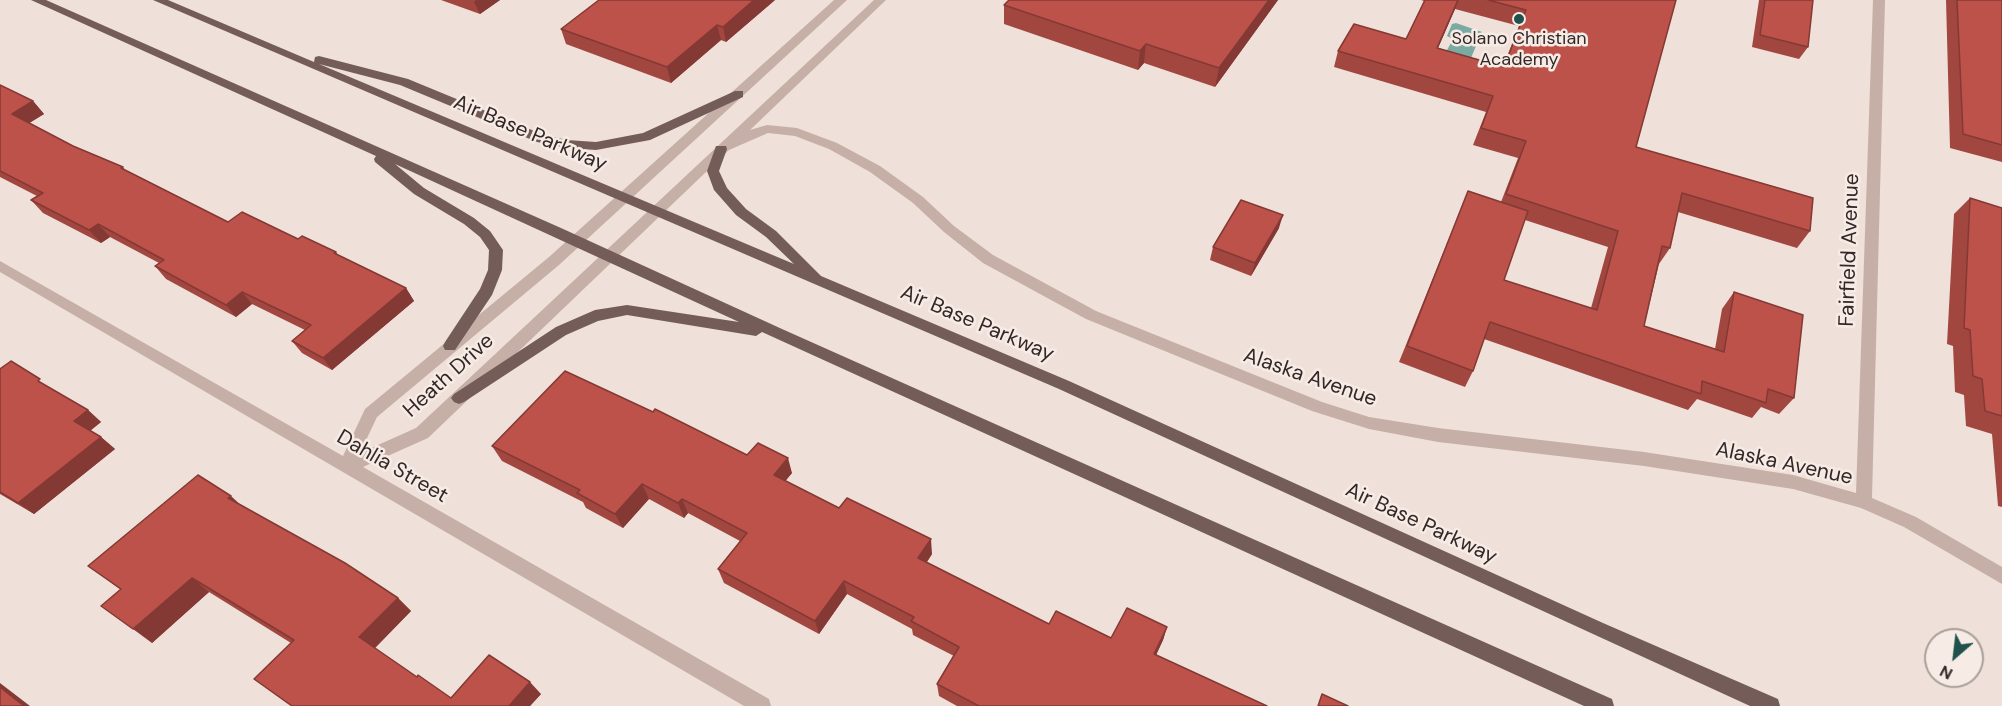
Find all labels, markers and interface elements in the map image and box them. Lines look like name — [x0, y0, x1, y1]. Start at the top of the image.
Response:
marker: Solano Christian Academy — [1512, 12, 1526, 26]
place label: Solano Christian Academy — [1451, 28, 1587, 70]
street label: Air Base Parkway — [449, 90, 611, 178]
street label: Fairfield Avenue — [1835, 173, 1865, 327]
street label: Air Base Parkway — [896, 280, 1058, 368]
street label: Heath Drive — [399, 329, 499, 423]
street label: Alaska Avenue — [1240, 343, 1380, 413]
street label: Dahlia Street — [332, 425, 452, 509]
street label: Alaska Avenue — [1713, 437, 1855, 491]
street label: Air Base Parkway — [1341, 478, 1501, 570]
north arrow — [1924, 628, 1984, 688]
text: N — [1936, 661, 1956, 685]

